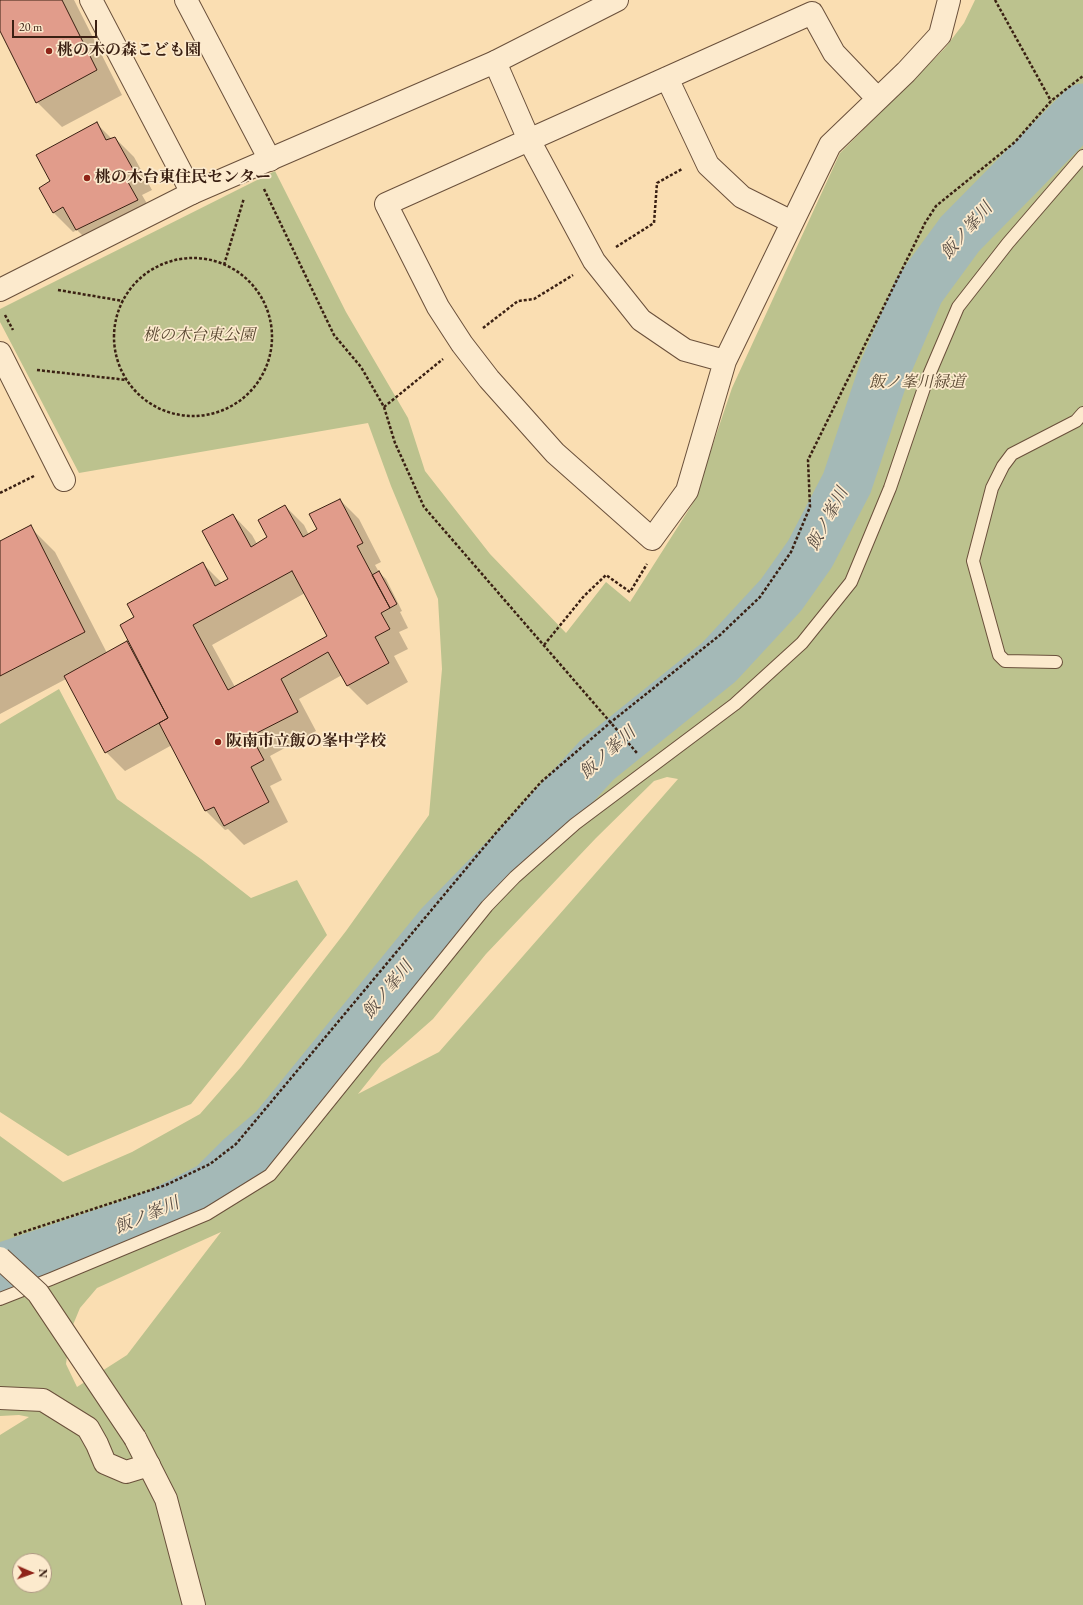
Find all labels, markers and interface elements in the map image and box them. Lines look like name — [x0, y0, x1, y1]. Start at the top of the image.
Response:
scale bar — [14, 12, 99, 38]
text: 20 m — [19, 19, 42, 35]
place label: 桃の木の森こども園 — [57, 41, 201, 61]
marker: 桃の木の森こども園 — [44, 46, 54, 56]
place label: 桃の木台東住民センター — [95, 168, 271, 188]
marker: 桃の木台東住民センター — [82, 173, 92, 183]
water label: 飯ノ峯川 — [937, 199, 997, 263]
park label: 桃の木台東公園 — [143, 326, 255, 346]
park label: 飯ノ峯川緑道 — [869, 373, 965, 393]
water label: 飯ノ峯川 — [803, 484, 853, 554]
water label: 飯ノ峯川 — [576, 723, 640, 783]
place label: 阪南市立飯の峯中学校 — [226, 732, 386, 752]
marker: 阪南市立飯の峯中学校 — [213, 737, 223, 747]
water label: 飯ノ峯川 — [359, 957, 417, 1023]
water label: 飯ノ峯川 — [112, 1193, 182, 1239]
north arrow — [12, 1553, 52, 1593]
text: N — [36, 1569, 50, 1578]

